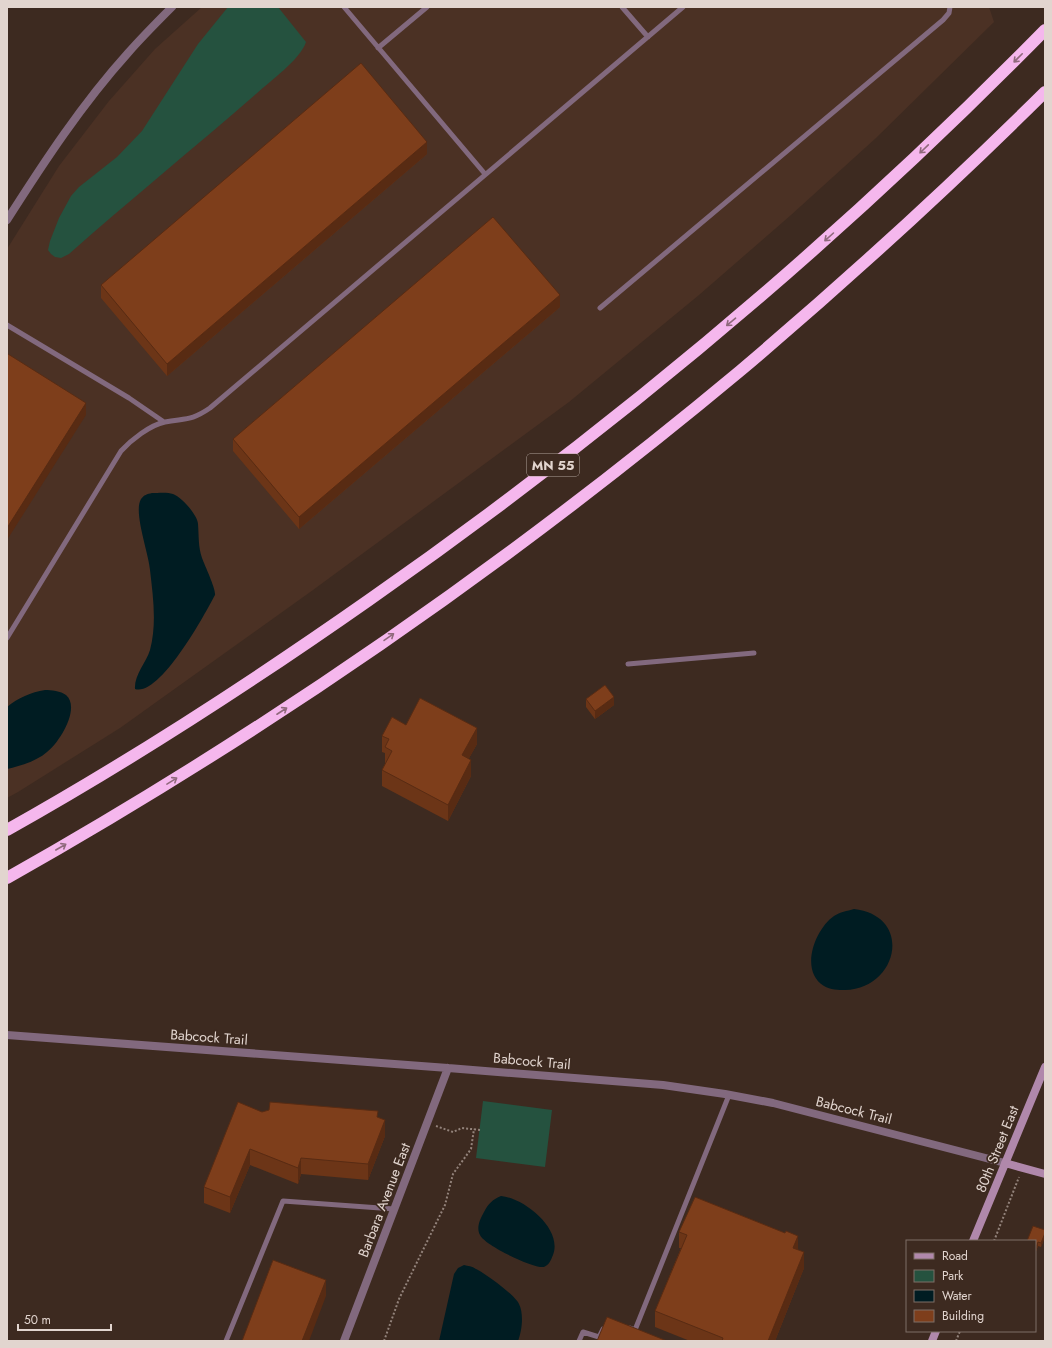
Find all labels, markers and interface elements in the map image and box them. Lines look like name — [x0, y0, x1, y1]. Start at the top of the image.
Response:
one-way arrow — [1013, 53, 1023, 63]
one-way arrow — [919, 144, 929, 154]
one-way arrow — [823, 232, 834, 241]
one-way arrow — [725, 318, 736, 327]
road number: MN 55 — [527, 454, 579, 476]
one-way arrow — [383, 633, 394, 641]
one-way arrow — [276, 707, 287, 715]
one-way arrow — [166, 777, 177, 785]
one-way arrow — [55, 843, 67, 851]
street label: Babcock Trail — [170, 1024, 248, 1050]
street label: Babcock Trail — [492, 1048, 572, 1074]
street label: Babcock Trail — [814, 1091, 894, 1129]
street label: 80th Street East — [970, 1102, 1024, 1195]
street label: Barbara Avenue East — [353, 1139, 415, 1260]
legend — [906, 1240, 1036, 1332]
text: Road — [942, 1247, 968, 1265]
text: Park — [942, 1267, 964, 1285]
text: Water — [942, 1287, 973, 1305]
scale bar — [18, 1306, 111, 1332]
text: Building — [942, 1307, 984, 1325]
text: 50 m — [24, 1311, 51, 1329]

